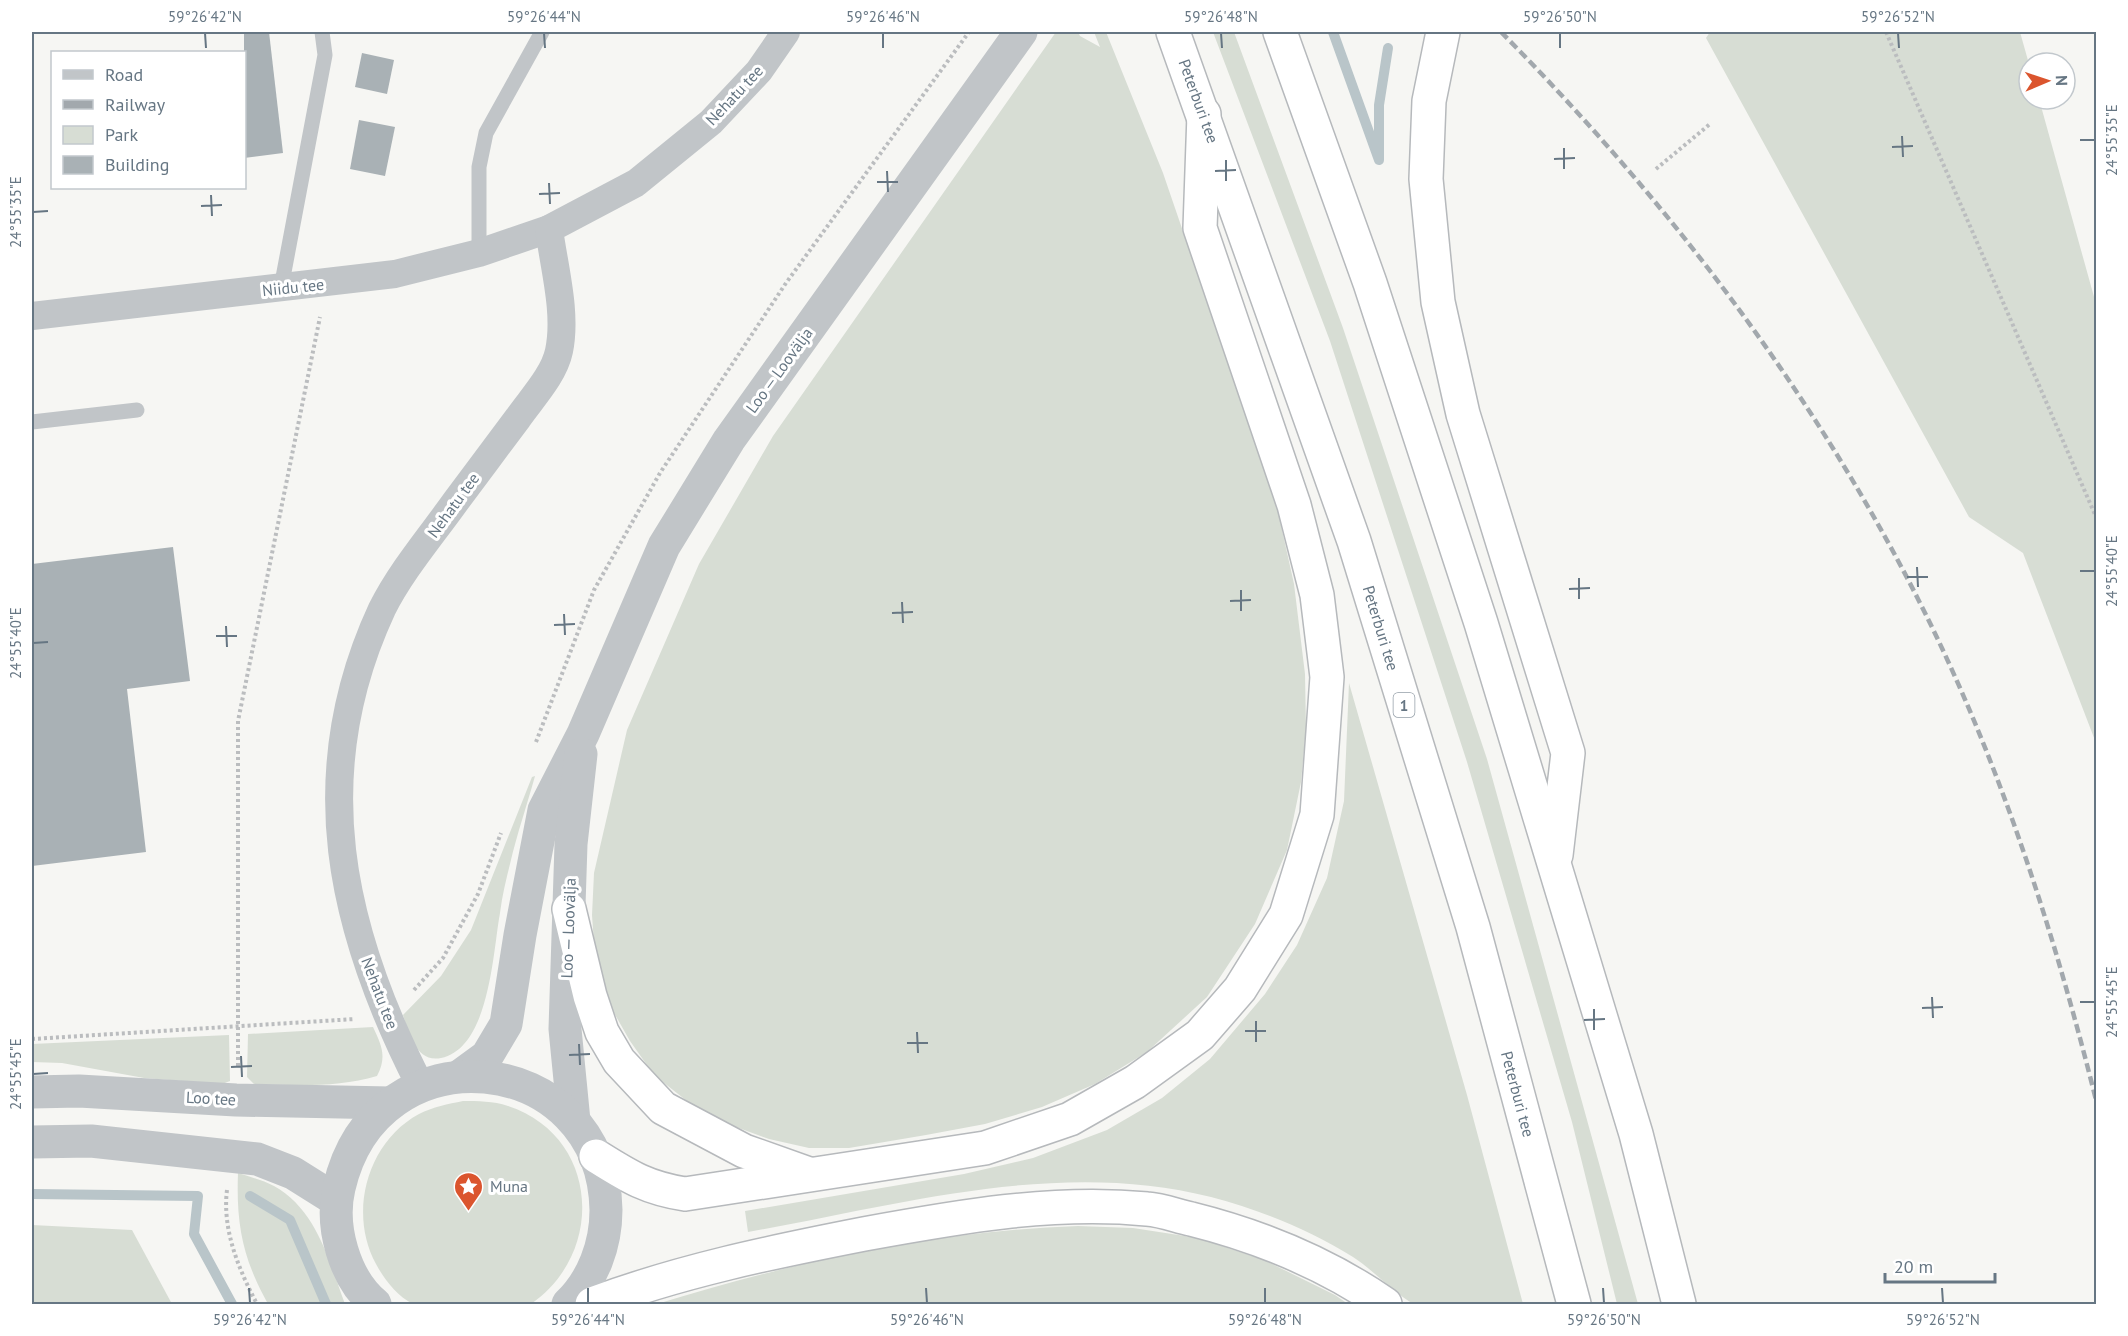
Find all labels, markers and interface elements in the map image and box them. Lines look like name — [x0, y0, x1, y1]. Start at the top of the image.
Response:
text: 59°26'42"N — [168, 7, 242, 26]
text: 59°26'44"N — [507, 7, 581, 26]
text: 59°26'46"N — [846, 7, 920, 26]
text: 59°26'48"N — [1184, 7, 1258, 26]
text: 59°26'50"N — [1523, 7, 1597, 26]
text: 59°26'52"N — [1861, 7, 1935, 26]
legend — [51, 51, 246, 189]
north arrow — [2017, 51, 2077, 111]
street label: Peterburi tee — [1175, 56, 1223, 146]
street label: Nehatu tee — [701, 61, 767, 129]
text: Road — [105, 63, 143, 86]
text: N — [2052, 75, 2072, 86]
text: Railway — [105, 93, 166, 116]
text: 24°55'35"E — [2102, 104, 2121, 176]
text: Park — [105, 123, 138, 146]
text: Building — [105, 153, 169, 176]
text: 24°55'35"E — [6, 176, 25, 248]
street label: Niidu tee — [261, 274, 325, 300]
street label: Loo — Loovälja — [741, 324, 817, 416]
street label: Nehatu tee — [423, 469, 483, 541]
text: 24°55'40"E — [2102, 535, 2121, 607]
street label: Peterburi tee — [1359, 583, 1403, 673]
text: 24°55'40"E — [6, 607, 25, 679]
road number: 1 — [1394, 693, 1414, 717]
street label: Loo — Loovälja — [556, 877, 580, 979]
street label: Nehatu tee — [357, 954, 403, 1032]
text: 24°55'45"E — [2102, 966, 2121, 1038]
text: 24°55'45"E — [6, 1038, 25, 1110]
street label: Peterburi tee — [1497, 1049, 1539, 1139]
street label: Loo tee — [185, 1087, 237, 1109]
place icon: Muna — [453, 1170, 485, 1212]
place label: Muna — [490, 1176, 528, 1196]
scale bar — [1885, 1246, 1994, 1284]
text: 20 m — [1894, 1255, 1933, 1278]
text: 59°26'42"N — [213, 1310, 287, 1329]
text: 59°26'44"N — [551, 1310, 625, 1329]
text: 59°26'46"N — [890, 1310, 964, 1329]
text: 59°26'48"N — [1228, 1310, 1302, 1329]
text: 59°26'50"N — [1567, 1310, 1641, 1329]
text: 59°26'52"N — [1906, 1310, 1980, 1329]

